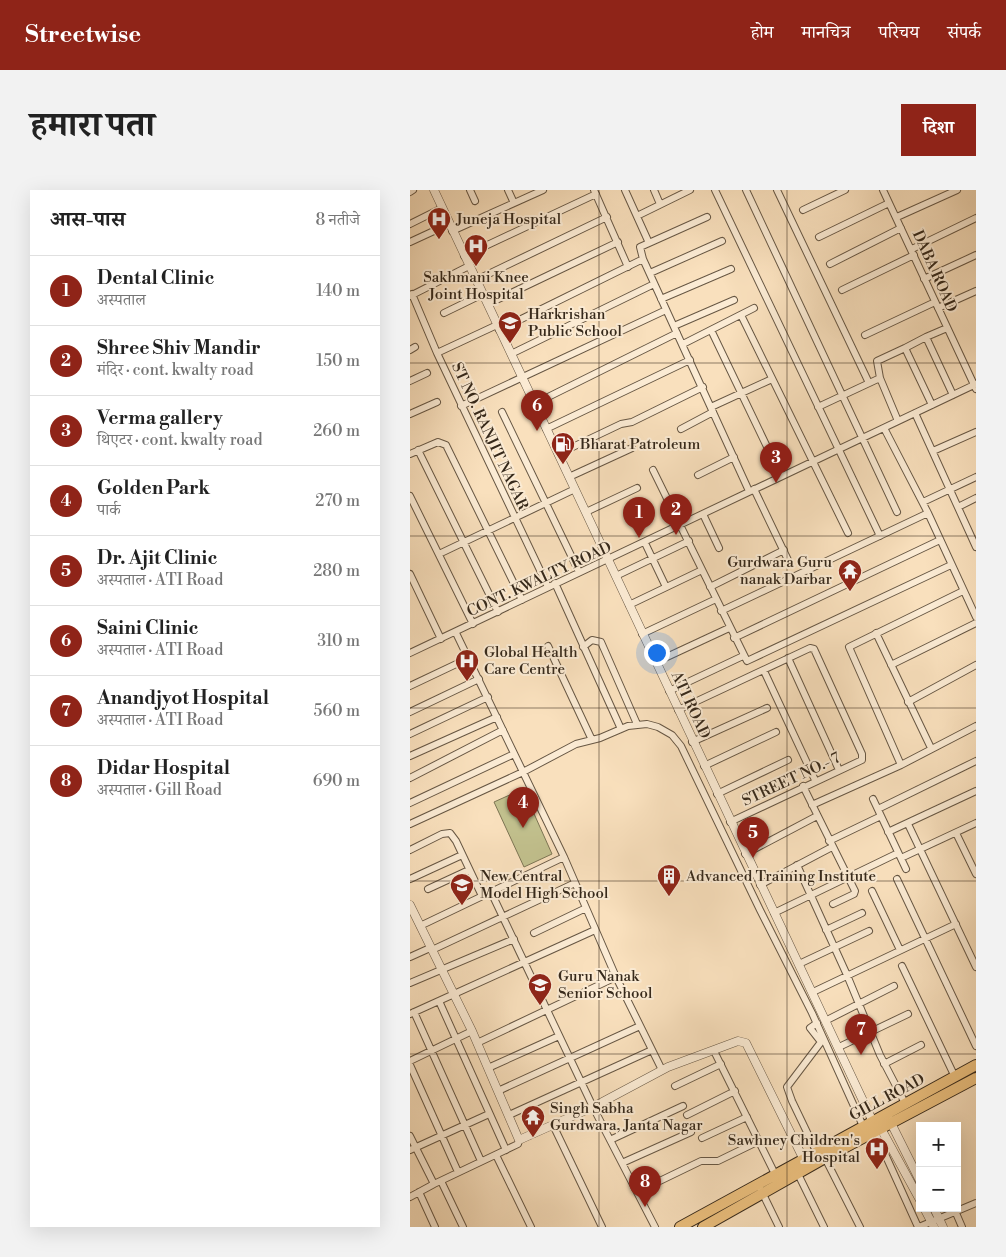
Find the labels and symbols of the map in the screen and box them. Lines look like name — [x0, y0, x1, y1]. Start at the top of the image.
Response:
hospital icon: Juneja Hospital — [426, 206, 452, 240]
place label: Juneja Hospital — [455, 210, 562, 229]
street label: DABA ROAD — [908, 227, 961, 315]
hospital icon: Sakhmani Knee Joint Hospital — [463, 233, 489, 267]
place label: Sakhmani Knee Joint Hospital — [423, 268, 529, 304]
place label: Harkrishan Public School — [528, 305, 622, 341]
school or university icon: Harkrishan Public School — [497, 310, 523, 344]
street label: ST NO. RANJIT NAGAR — [447, 359, 532, 514]
pin: 6 — [521, 390, 553, 431]
fuel station icon: Bharat Patroleum — [550, 431, 576, 465]
place label: Bharat Patroleum — [579, 435, 700, 454]
pin: 3 — [760, 442, 792, 483]
pin: 2 — [660, 494, 692, 535]
pin: 1 — [623, 497, 655, 538]
street label: CONT. KWALTY ROAD — [464, 538, 615, 621]
place label: Gurdwara Guru nanak Darbar — [727, 553, 833, 589]
temple icon: Gurdwara Guru nanak Darbar — [837, 558, 863, 592]
your location — [644, 640, 670, 666]
place label: Global Health Care Centre — [484, 643, 578, 679]
hospital icon: Global Health Care Centre — [454, 648, 480, 682]
street label: ATI ROAD — [666, 667, 714, 742]
street label: STREET NO.- 7 — [739, 748, 844, 810]
pin: 4 — [507, 787, 539, 828]
pin: 5 — [737, 817, 769, 858]
building icon: Advanced Training Institute — [656, 863, 682, 897]
place label: New Central Model High School — [480, 867, 609, 903]
place label: Advanced Training Institute — [685, 867, 876, 886]
school or university icon: New Central Model High School — [449, 872, 475, 906]
place label: Guru Nanak Senior School — [558, 967, 653, 1003]
school or university icon: Guru Nanak Senior School — [527, 972, 553, 1006]
pin: 7 — [845, 1014, 877, 1055]
street label: GILL ROAD — [846, 1070, 928, 1125]
place label: Singh Sabha Gurdwara, Janta Nagar — [550, 1099, 703, 1135]
temple icon: Singh Sabha Gurdwara, Janta Nagar — [520, 1104, 546, 1138]
place label: Sawhney Children's Hospital — [728, 1131, 861, 1167]
hospital icon: Sawhney Children's Hospital — [864, 1136, 890, 1170]
pin: 8 — [629, 1166, 661, 1207]

